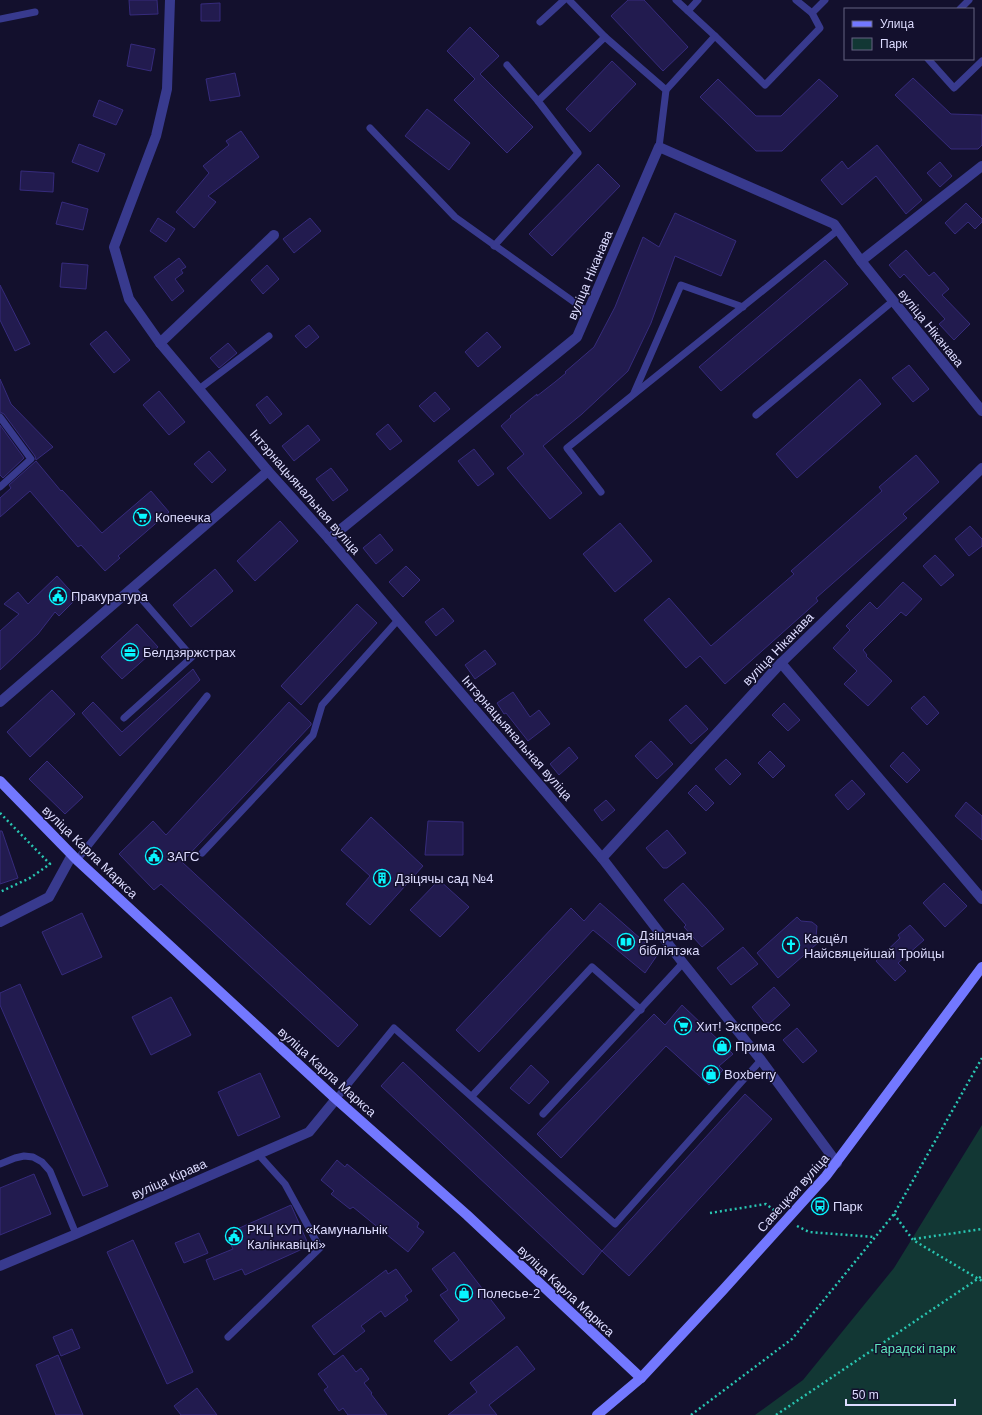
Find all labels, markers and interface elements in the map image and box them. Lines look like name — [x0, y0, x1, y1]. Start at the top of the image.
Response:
legend — [844, 8, 974, 60]
text: Улица — [880, 17, 914, 31]
text: Парк — [880, 37, 908, 51]
street label: вуліца Ніканава — [564, 227, 616, 322]
street label: вуліца Ніканава — [895, 286, 967, 370]
street label: Інтэрнацыянальная вуліца — [247, 426, 364, 558]
supermarket icon: Копеечка — [132, 507, 152, 527]
place label: Копеечка — [155, 510, 212, 525]
public building icon: Пракуратура — [48, 586, 68, 606]
place label: Пракуратура — [71, 589, 149, 604]
street label: вуліца Ніканава — [739, 609, 817, 689]
office icon: Белдзяржстрах — [120, 642, 140, 662]
place label: Белдзяржстрах — [143, 645, 236, 660]
street label: Інтэрнацыянальная вуліца — [459, 672, 576, 804]
street label: вуліца Карла Маркса — [39, 803, 141, 902]
public building icon: ЗАГС — [144, 846, 164, 866]
place label: ЗАГС — [167, 849, 199, 864]
building icon: Дзіцячы сад №4 — [372, 868, 392, 888]
place label: Дзіцячы сад №4 — [395, 871, 493, 886]
place label: Дзіцячая бібліятэка — [639, 928, 700, 958]
place label: Касцёл Найсвяцейшай Тройцы — [804, 931, 944, 961]
library icon: Дзіцячая бібліятэка — [616, 932, 636, 952]
church icon: Касцёл Найсвяцейшай Тройцы — [781, 935, 801, 955]
supermarket icon: Хит! Экспресс — [673, 1016, 693, 1036]
place label: Хит! Экспресс — [696, 1019, 782, 1034]
street label: вуліца Карла Маркса — [275, 1024, 380, 1120]
shop icon: Прима — [712, 1036, 732, 1056]
place label: Прима — [735, 1039, 776, 1054]
shop icon: Boxberry — [701, 1064, 721, 1084]
place label: Boxberry — [724, 1067, 777, 1082]
street label: Савецкая вуліца — [754, 1150, 833, 1235]
street label: вуліца Кірава — [129, 1155, 210, 1202]
bus stop icon: Парк — [810, 1196, 830, 1216]
place label: Парк — [833, 1199, 863, 1214]
place label: РКЦ КУП «Камунальнік Калінкавіцкі» — [247, 1222, 388, 1252]
public building icon: РКЦ КУП «Камунальнік Калінкавіцкі» — [224, 1226, 244, 1246]
street label: вуліца Карла Маркса — [515, 1242, 618, 1340]
shop icon: Полесье-2 — [454, 1283, 474, 1303]
place label: Полесье-2 — [477, 1286, 540, 1301]
park label: Гарадскі парк — [874, 1341, 956, 1356]
scale bar — [846, 1381, 955, 1407]
text: 50 m — [852, 1388, 879, 1402]

